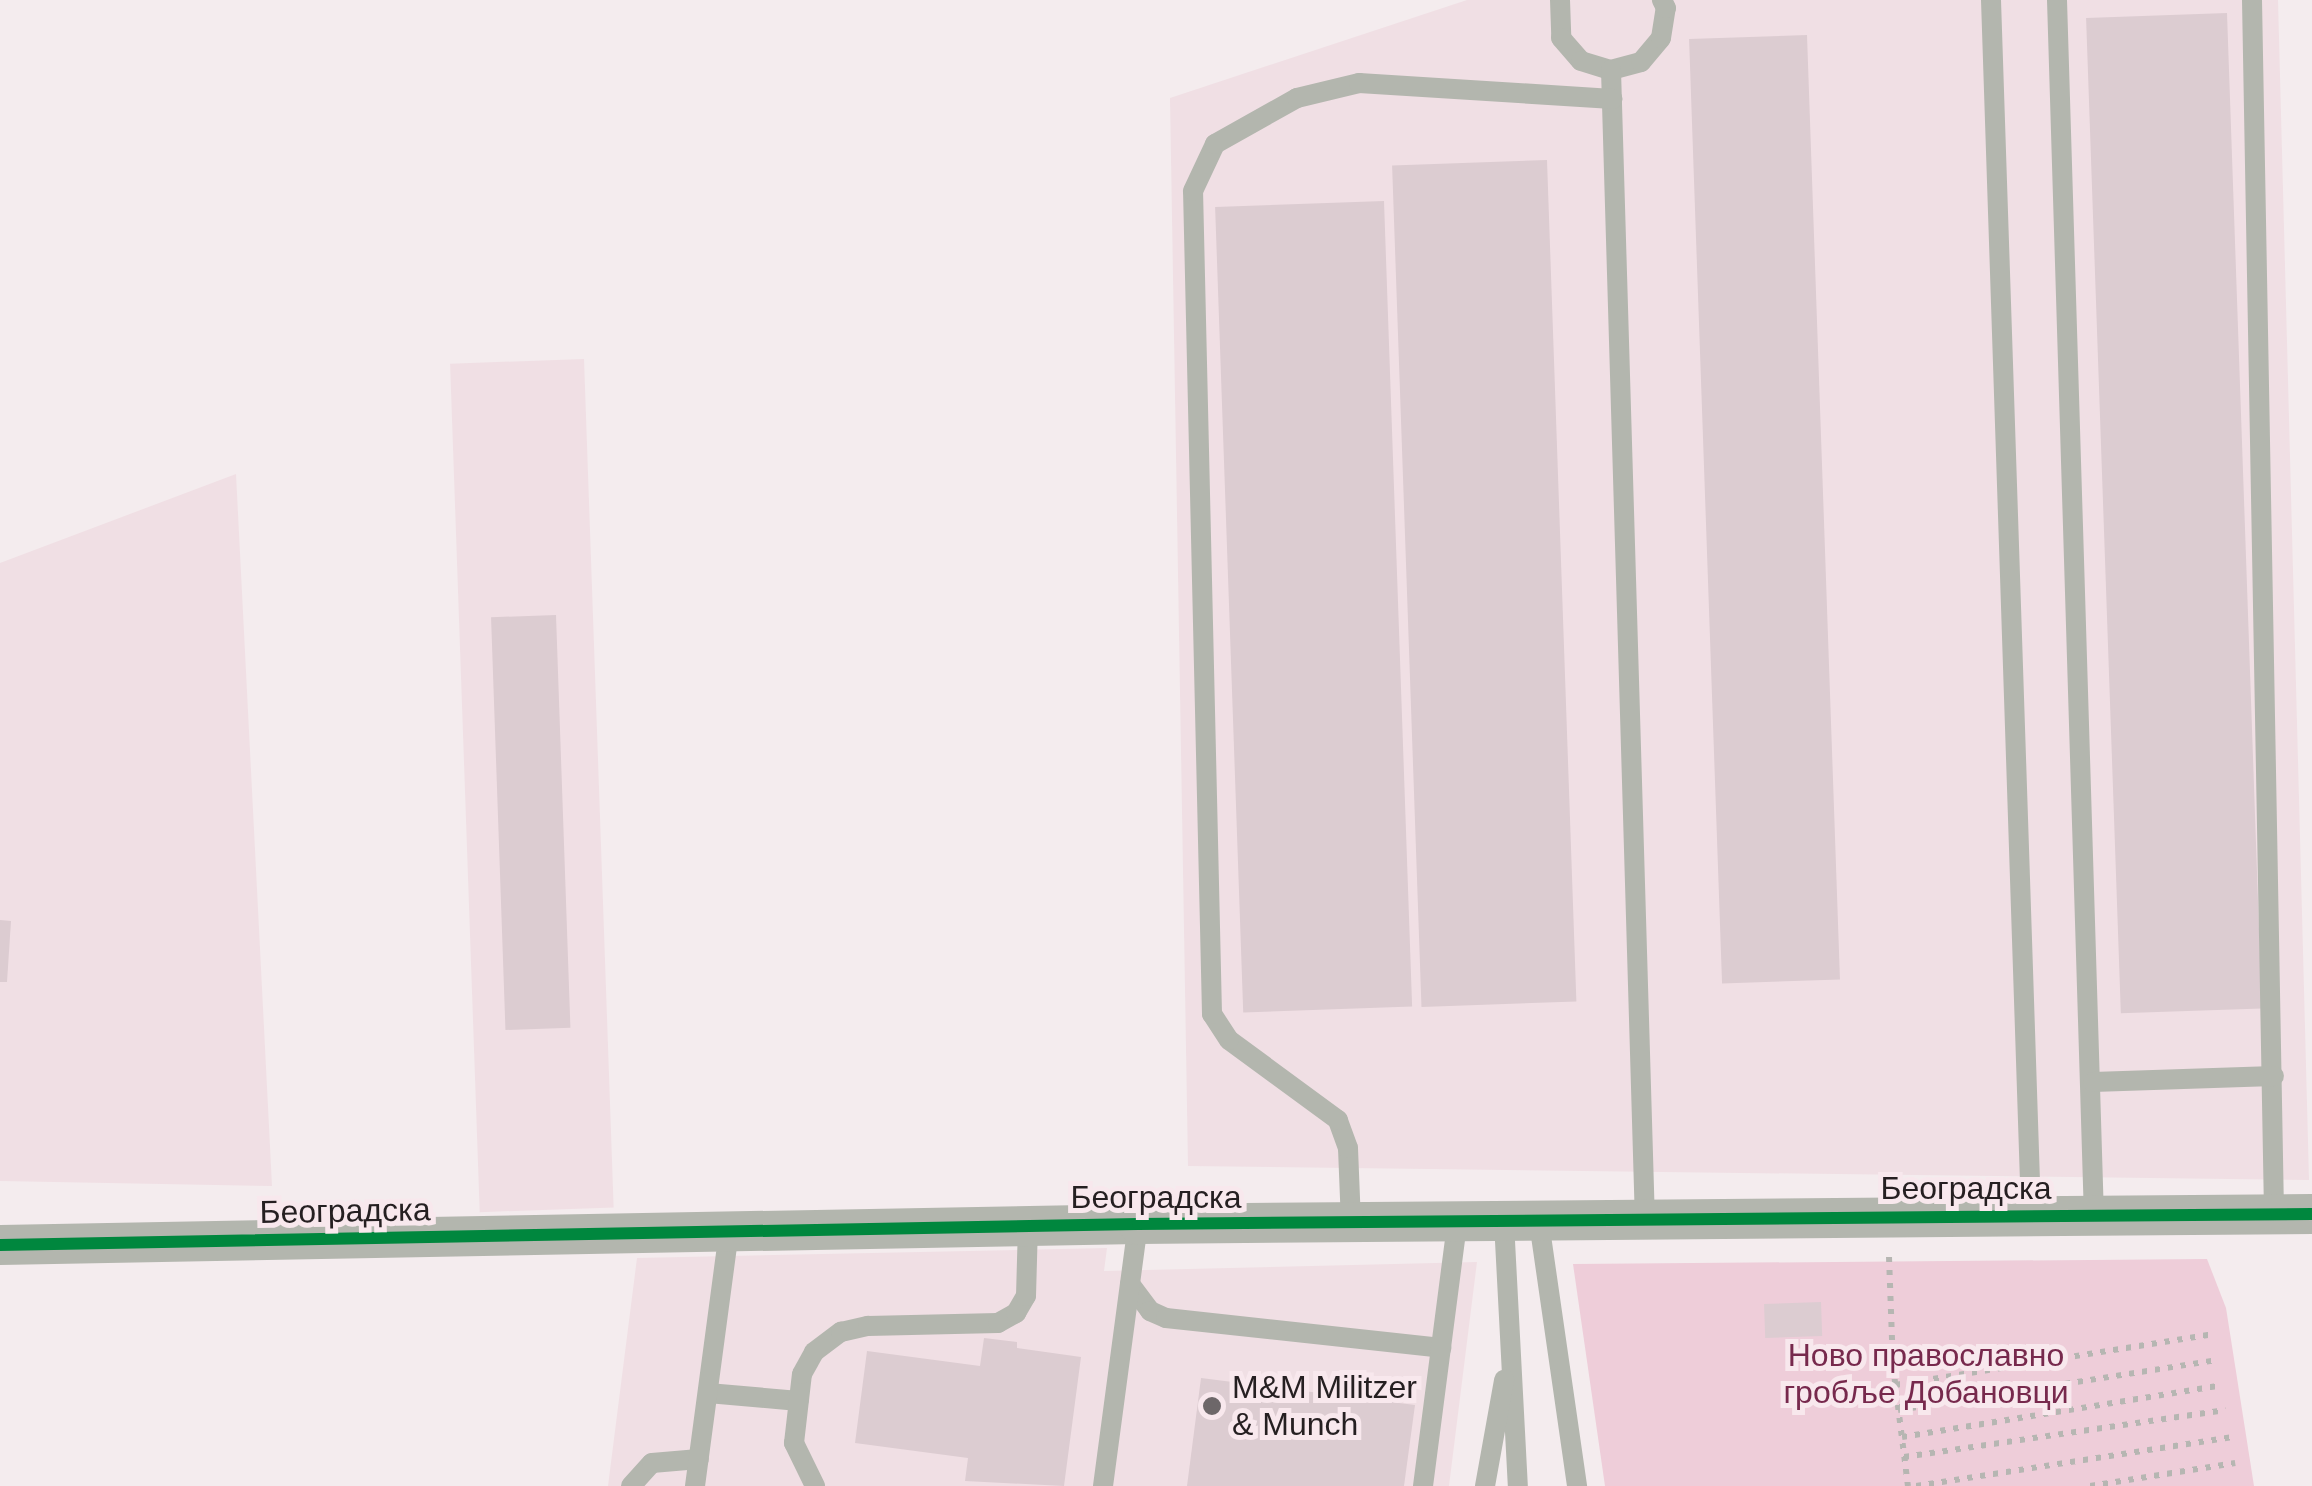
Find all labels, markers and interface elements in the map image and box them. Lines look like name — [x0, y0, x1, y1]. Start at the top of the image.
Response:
street label: Београдска — [1880, 1169, 2052, 1207]
street label: Београдска — [1070, 1178, 1242, 1216]
street label: Београдска — [259, 1190, 431, 1232]
park label: Ново православно гробље Добановци — [1783, 1337, 2069, 1412]
place label: M&M Militzer & Munch — [1232, 1369, 1417, 1444]
marker: M&M Militzer & Munch — [1201, 1395, 1223, 1417]

